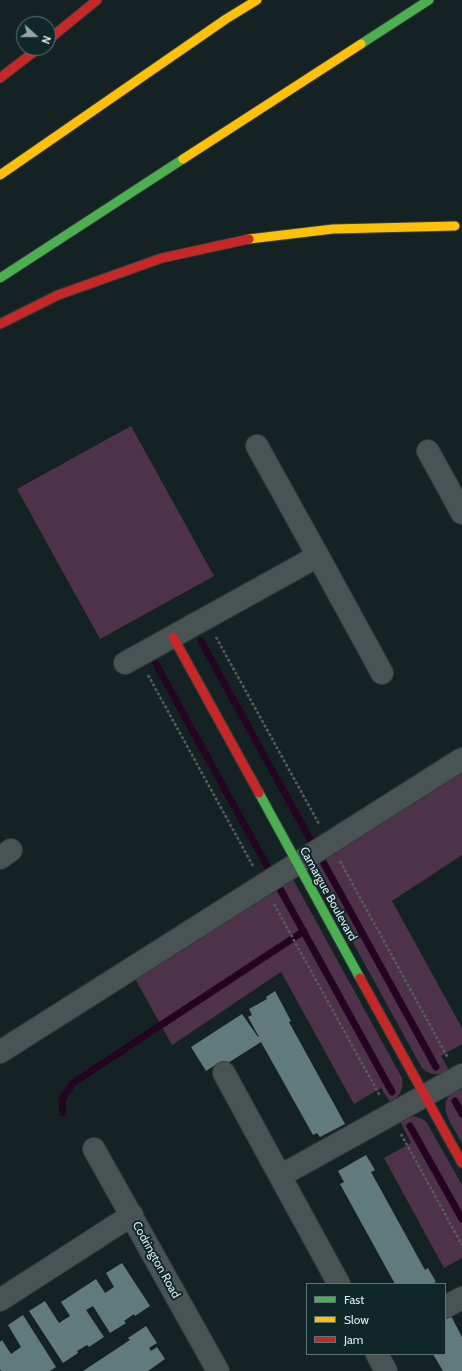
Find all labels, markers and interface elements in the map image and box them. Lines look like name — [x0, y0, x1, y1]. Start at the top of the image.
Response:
north arrow — [16, 16, 56, 56]
text: N — [38, 34, 54, 46]
street label: Camargue Boulevard — [296, 845, 360, 943]
street label: Codrington Road — [129, 1219, 183, 1301]
legend — [306, 1283, 446, 1355]
text: Fast — [344, 1292, 364, 1307]
text: Slow — [344, 1312, 369, 1327]
text: Jam — [344, 1332, 363, 1347]

